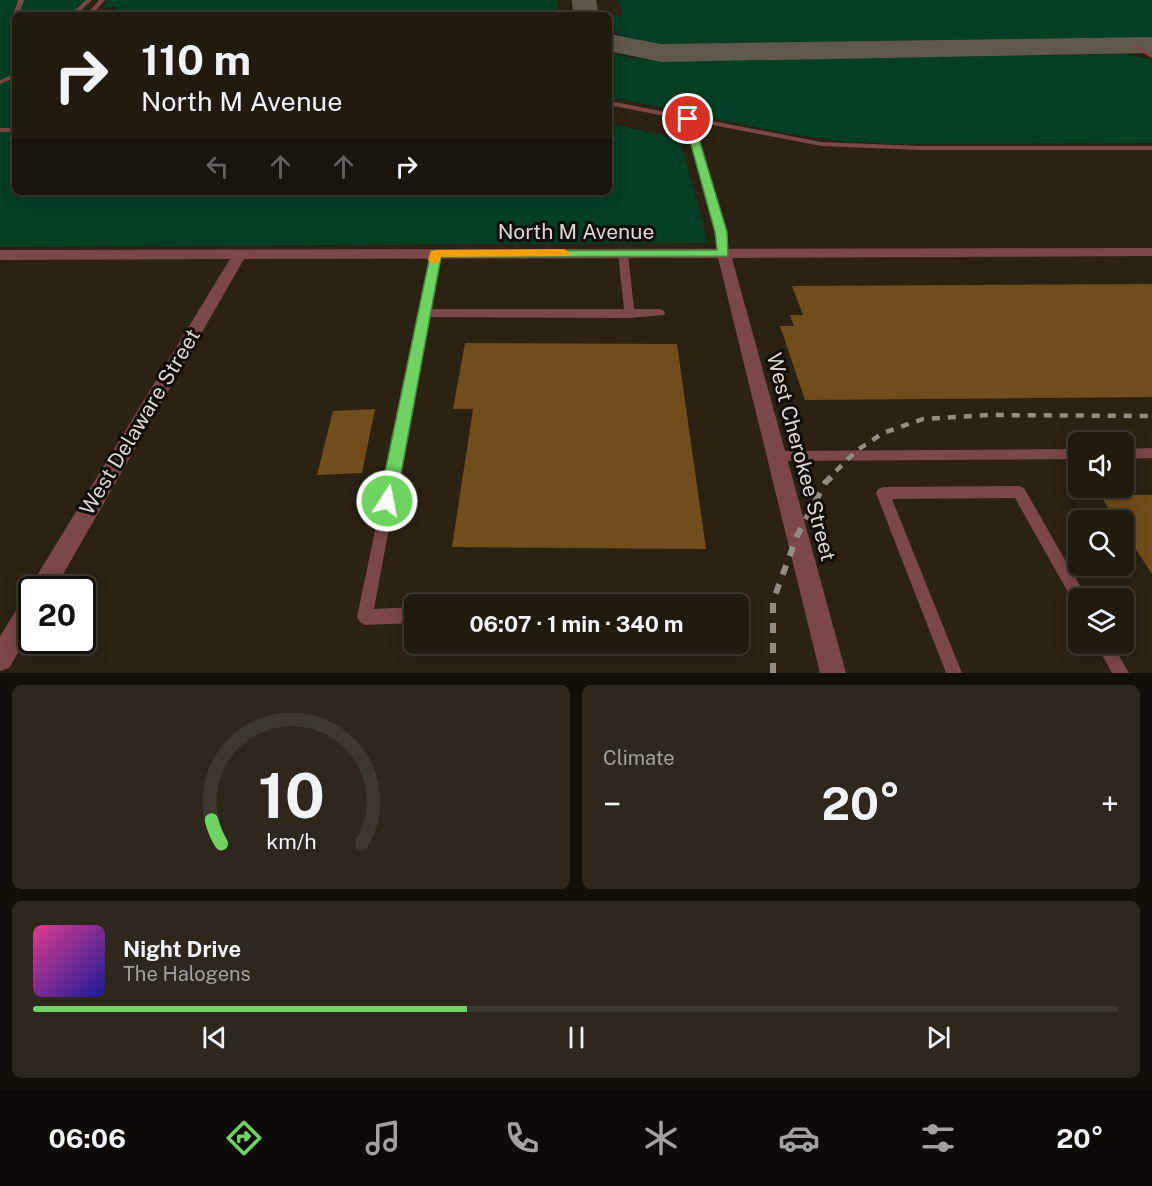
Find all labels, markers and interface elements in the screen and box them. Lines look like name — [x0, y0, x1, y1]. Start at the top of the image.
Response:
text: 110 m — [141, 35, 251, 84]
icon: right — [42, 36, 120, 114]
text: North M Avenue — [141, 85, 342, 117]
pin — [662, 93, 713, 144]
icon: arrive — [671, 102, 704, 135]
icon: left — [201, 150, 234, 183]
icon: ahead — [264, 150, 297, 183]
icon: ahead — [327, 150, 360, 183]
icon: right — [390, 150, 423, 183]
street label: North M Avenue — [498, 219, 654, 244]
street label: West Delaware Street — [74, 324, 205, 519]
street label: West Cherokee Street — [762, 350, 841, 564]
map controls — [1068, 432, 1134, 654]
button: sound — [1068, 432, 1134, 498]
position arrow — [355, 469, 419, 533]
button: search — [1068, 510, 1134, 576]
speed limit sign: 20 — [18, 576, 96, 654]
button: layers — [1068, 588, 1134, 654]
text: 06:07 · 1 min · 340 m — [469, 611, 684, 637]
text: Climate — [603, 746, 675, 770]
text: 10 — [258, 759, 324, 832]
text: 20° — [822, 777, 900, 830]
text: − — [603, 785, 621, 823]
text: + — [1101, 785, 1119, 823]
text: km/h — [266, 829, 316, 854]
text: Night Drive — [123, 936, 241, 962]
text: The Halogens — [123, 962, 251, 986]
icon: previous — [198, 1021, 231, 1054]
icon: pause — [560, 1021, 593, 1054]
icon: next — [922, 1021, 955, 1054]
icon: directions — [223, 1117, 265, 1159]
icon: music — [362, 1117, 404, 1159]
icon: phone — [501, 1117, 543, 1159]
icon: climate — [640, 1117, 682, 1159]
icon: car — [778, 1117, 820, 1159]
icon: filters — [917, 1117, 959, 1159]
text: 06:06 — [48, 1122, 126, 1154]
text: 20° — [1056, 1122, 1104, 1154]

